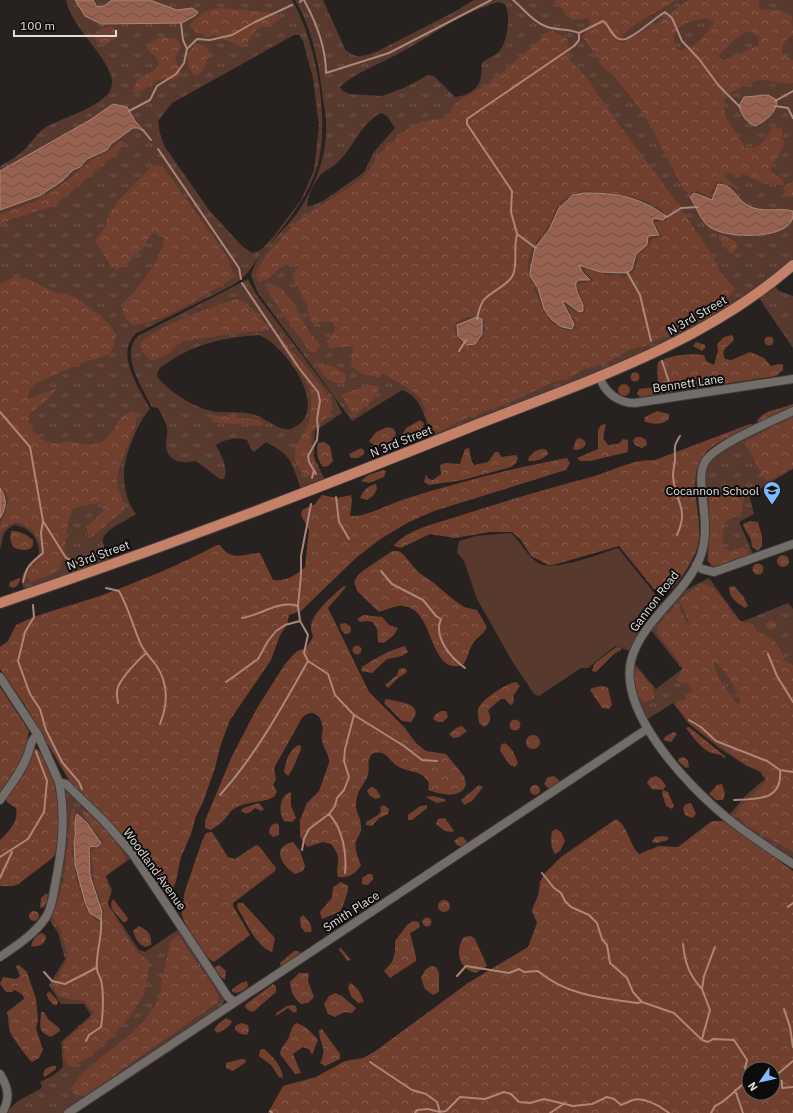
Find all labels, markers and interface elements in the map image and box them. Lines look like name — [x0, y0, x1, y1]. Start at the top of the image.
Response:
scale bar — [14, 12, 116, 38]
text: 100 m — [20, 18, 55, 33]
street label: N 3rd Street — [665, 292, 729, 338]
street label: Bennett Lane — [651, 371, 725, 395]
street label: N 3rd Street — [368, 422, 434, 460]
school or university icon: Cocannon School — [762, 480, 782, 505]
place label: Cocannon School — [666, 483, 759, 498]
street label: N 3rd Street — [65, 537, 131, 573]
street label: Gannon Road — [626, 568, 682, 634]
street label: Woodland Avenue — [120, 825, 190, 913]
street label: Smith Place — [320, 887, 382, 935]
north arrow — [741, 1061, 781, 1101]
text: N — [745, 1079, 761, 1094]

